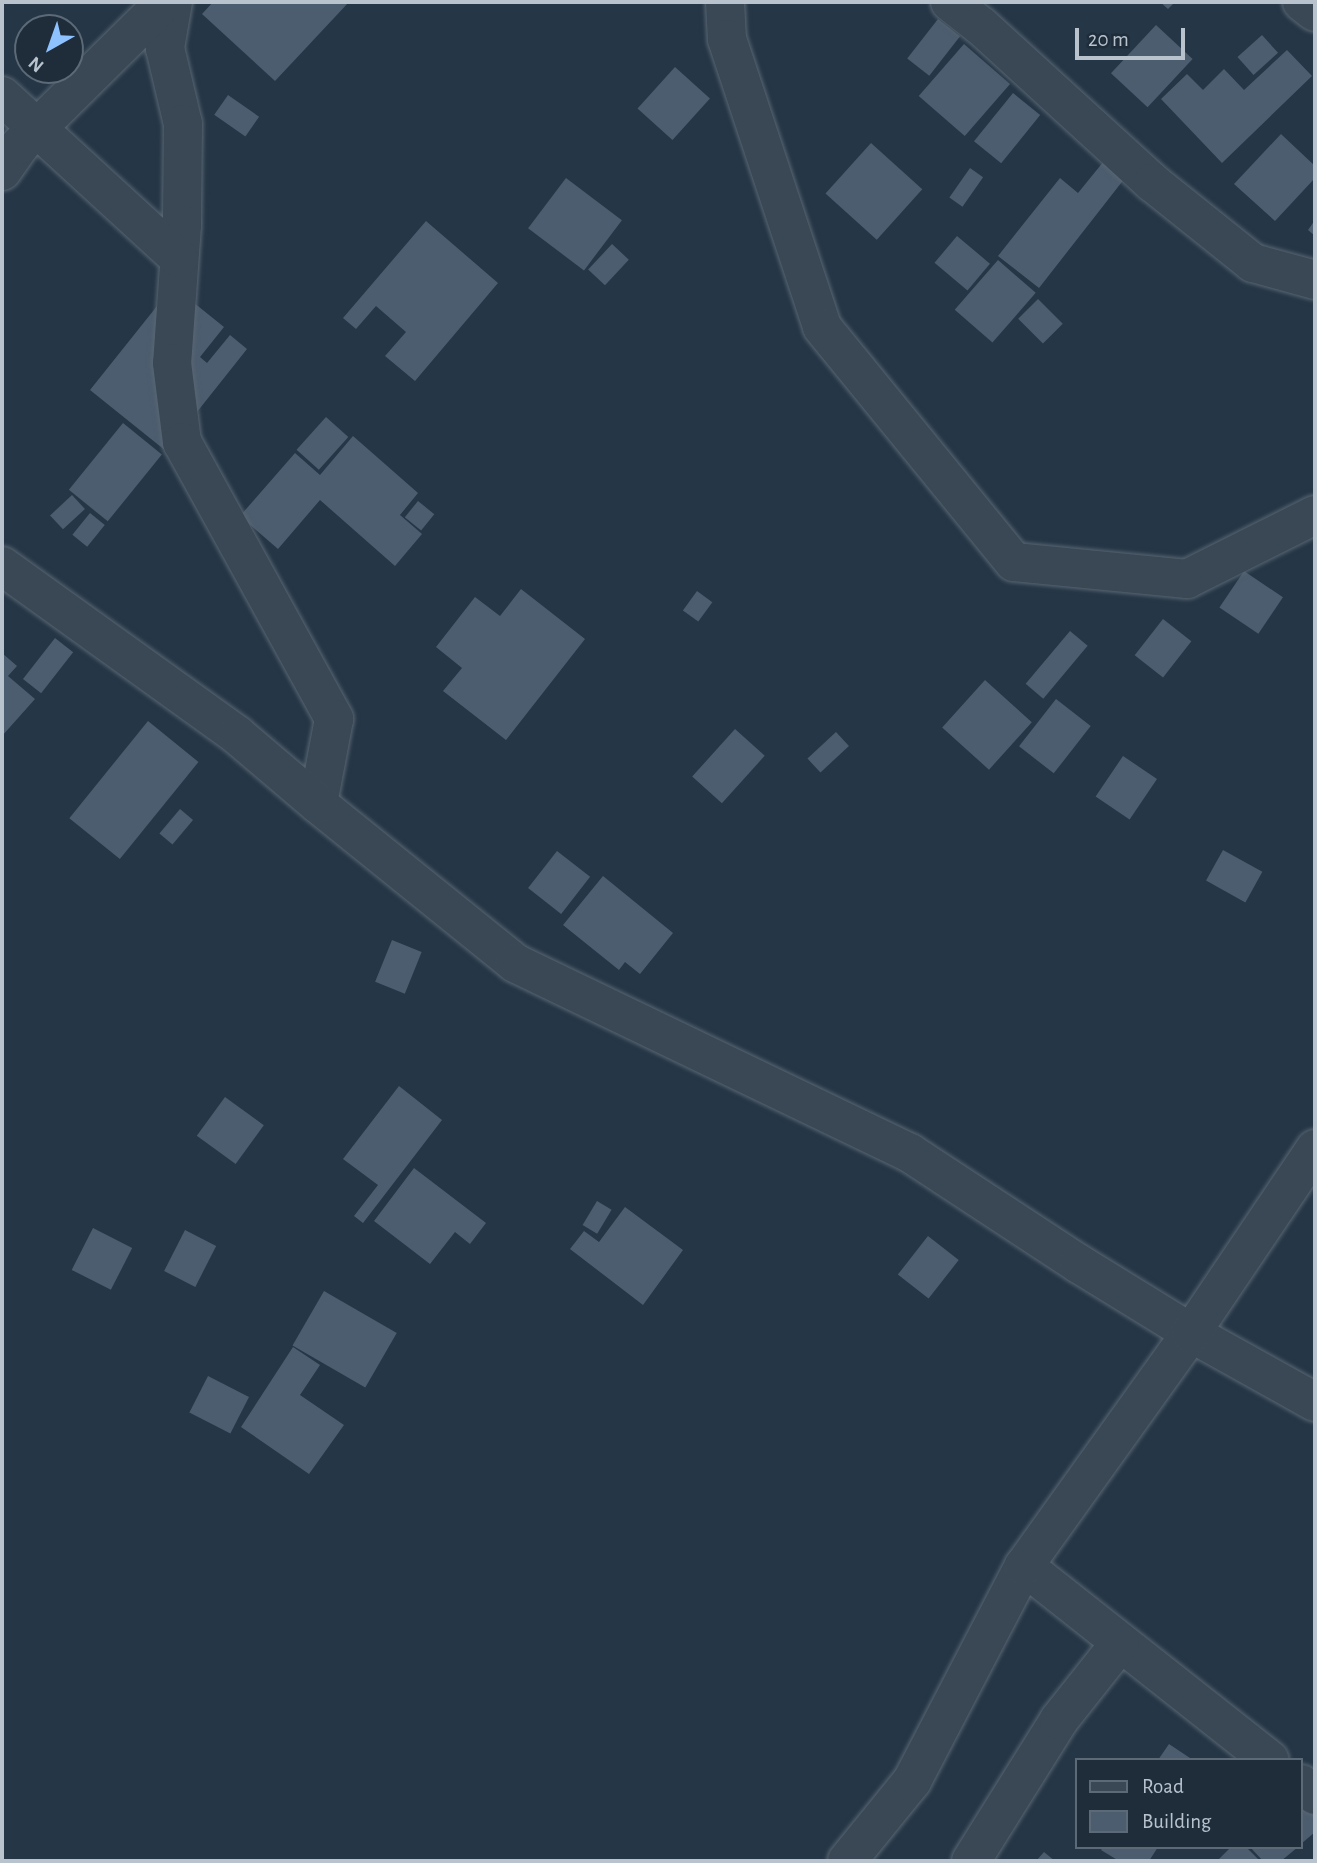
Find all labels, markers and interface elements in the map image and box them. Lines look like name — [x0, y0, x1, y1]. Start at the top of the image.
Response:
north arrow — [14, 14, 84, 84]
scale bar — [1079, 14, 1189, 58]
text: 20 m — [1088, 29, 1129, 50]
text: N — [25, 52, 48, 75]
legend — [1076, 1758, 1303, 1849]
text: Road — [1142, 1776, 1184, 1797]
text: Building — [1142, 1811, 1211, 1832]

